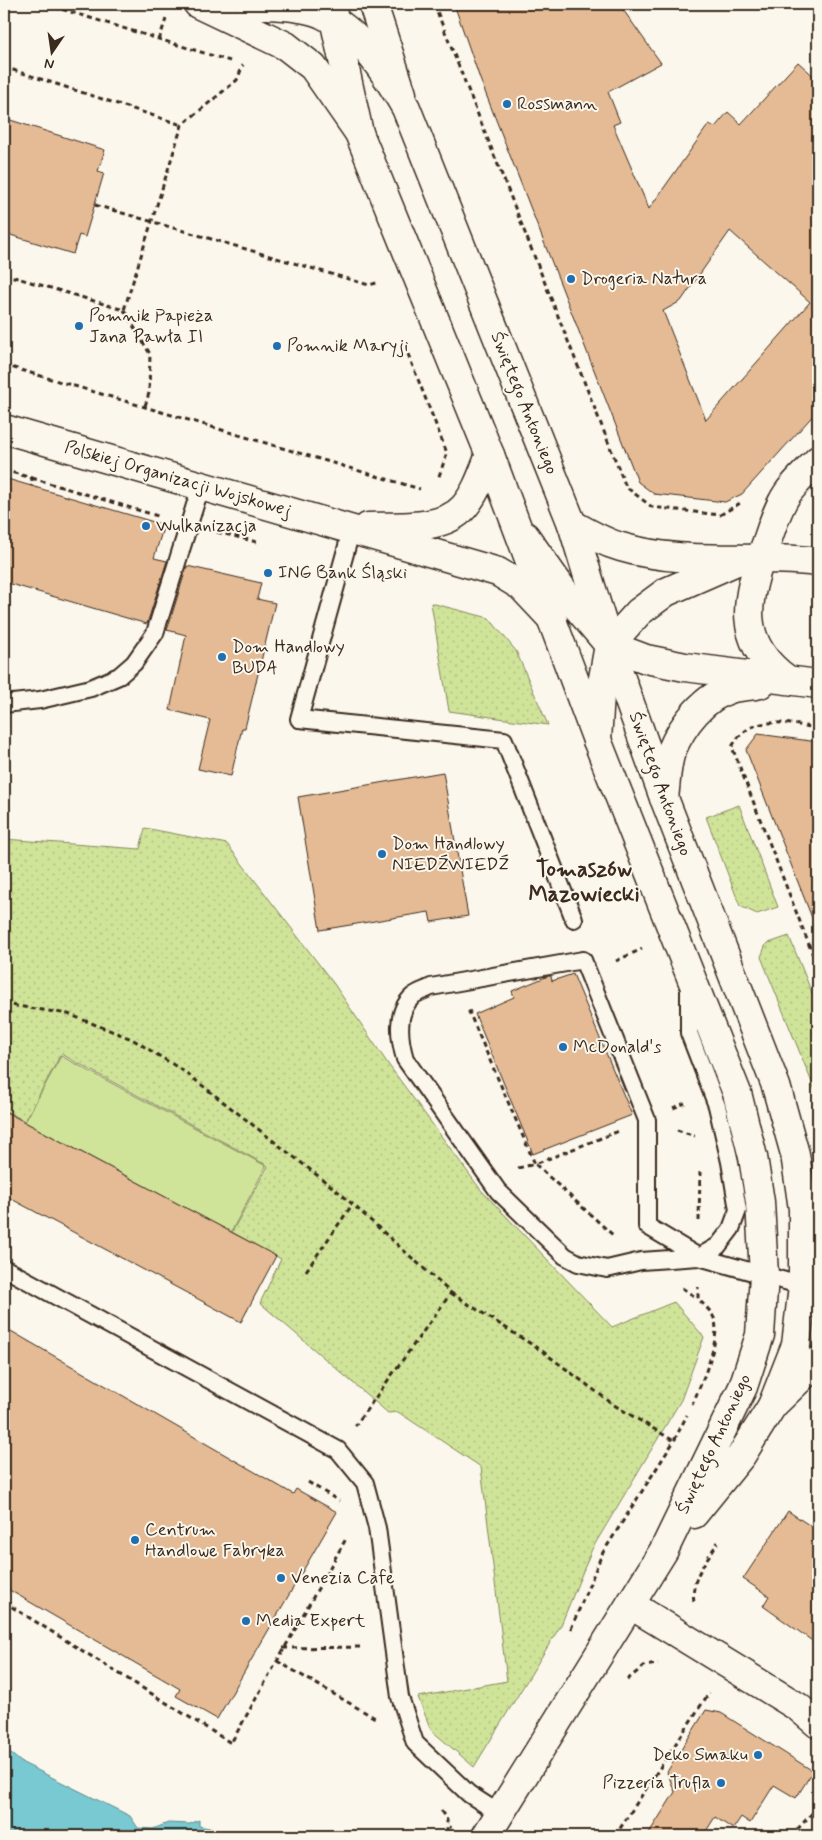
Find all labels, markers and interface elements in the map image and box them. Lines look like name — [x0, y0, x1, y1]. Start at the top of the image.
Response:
north arrow — [28, 28, 78, 78]
text: N — [43, 54, 56, 74]
place label: Rossmann — [517, 92, 597, 116]
marker: Rossmann — [501, 98, 513, 110]
place label: Drogeria Natura — [581, 267, 707, 291]
marker: Drogeria Natura — [565, 273, 577, 285]
place label: Pomnik Papieża Jana Pawła II — [89, 304, 213, 349]
marker: Pomnik Papieża Jana Pawła II — [73, 320, 85, 332]
street label: Świętego Antoniego — [483, 328, 564, 479]
place label: Pomnik Maryji — [287, 334, 408, 358]
marker: Pomnik Maryji — [271, 340, 283, 352]
street label: Polskiej Organizacji Wojskowej — [62, 435, 294, 523]
place label: Wulkanizacja — [156, 514, 257, 538]
marker: Wulkanizacja — [140, 520, 152, 532]
place label: ING Bank Śląski — [278, 561, 407, 585]
marker: ING Bank Śląski — [262, 567, 274, 579]
place label: Dom Handlowy BUDA — [232, 635, 345, 680]
marker: Dom Handlowy BUDA — [216, 651, 228, 663]
street label: Świętego Antoniego — [621, 709, 697, 860]
place label: Dom Handlowy NIEDŹWIEDŹ — [392, 832, 509, 877]
marker: Dom Handlowy NIEDŹWIEDŹ — [376, 848, 388, 860]
district label: Tomaszów Mazowiecki — [528, 856, 640, 909]
place label: McDonald's — [573, 1035, 661, 1059]
marker: McDonald's — [557, 1041, 569, 1053]
street label: Świętego Antoniego — [671, 1370, 759, 1519]
place label: Centrum Handlowe Fabryka — [145, 1518, 285, 1563]
marker: Centrum Handlowe Fabryka — [129, 1534, 141, 1546]
place label: Venezia Cafe — [291, 1566, 394, 1590]
marker: Venezia Cafe — [275, 1572, 287, 1584]
place label: Media Expert — [256, 1609, 366, 1633]
marker: Media Expert — [240, 1615, 252, 1627]
place label: Deko Smaku — [652, 1743, 748, 1767]
marker: Deko Smaku — [752, 1749, 764, 1761]
place label: Pizzeria Trufla — [603, 1771, 711, 1795]
marker: Pizzeria Trufla — [715, 1777, 727, 1789]

